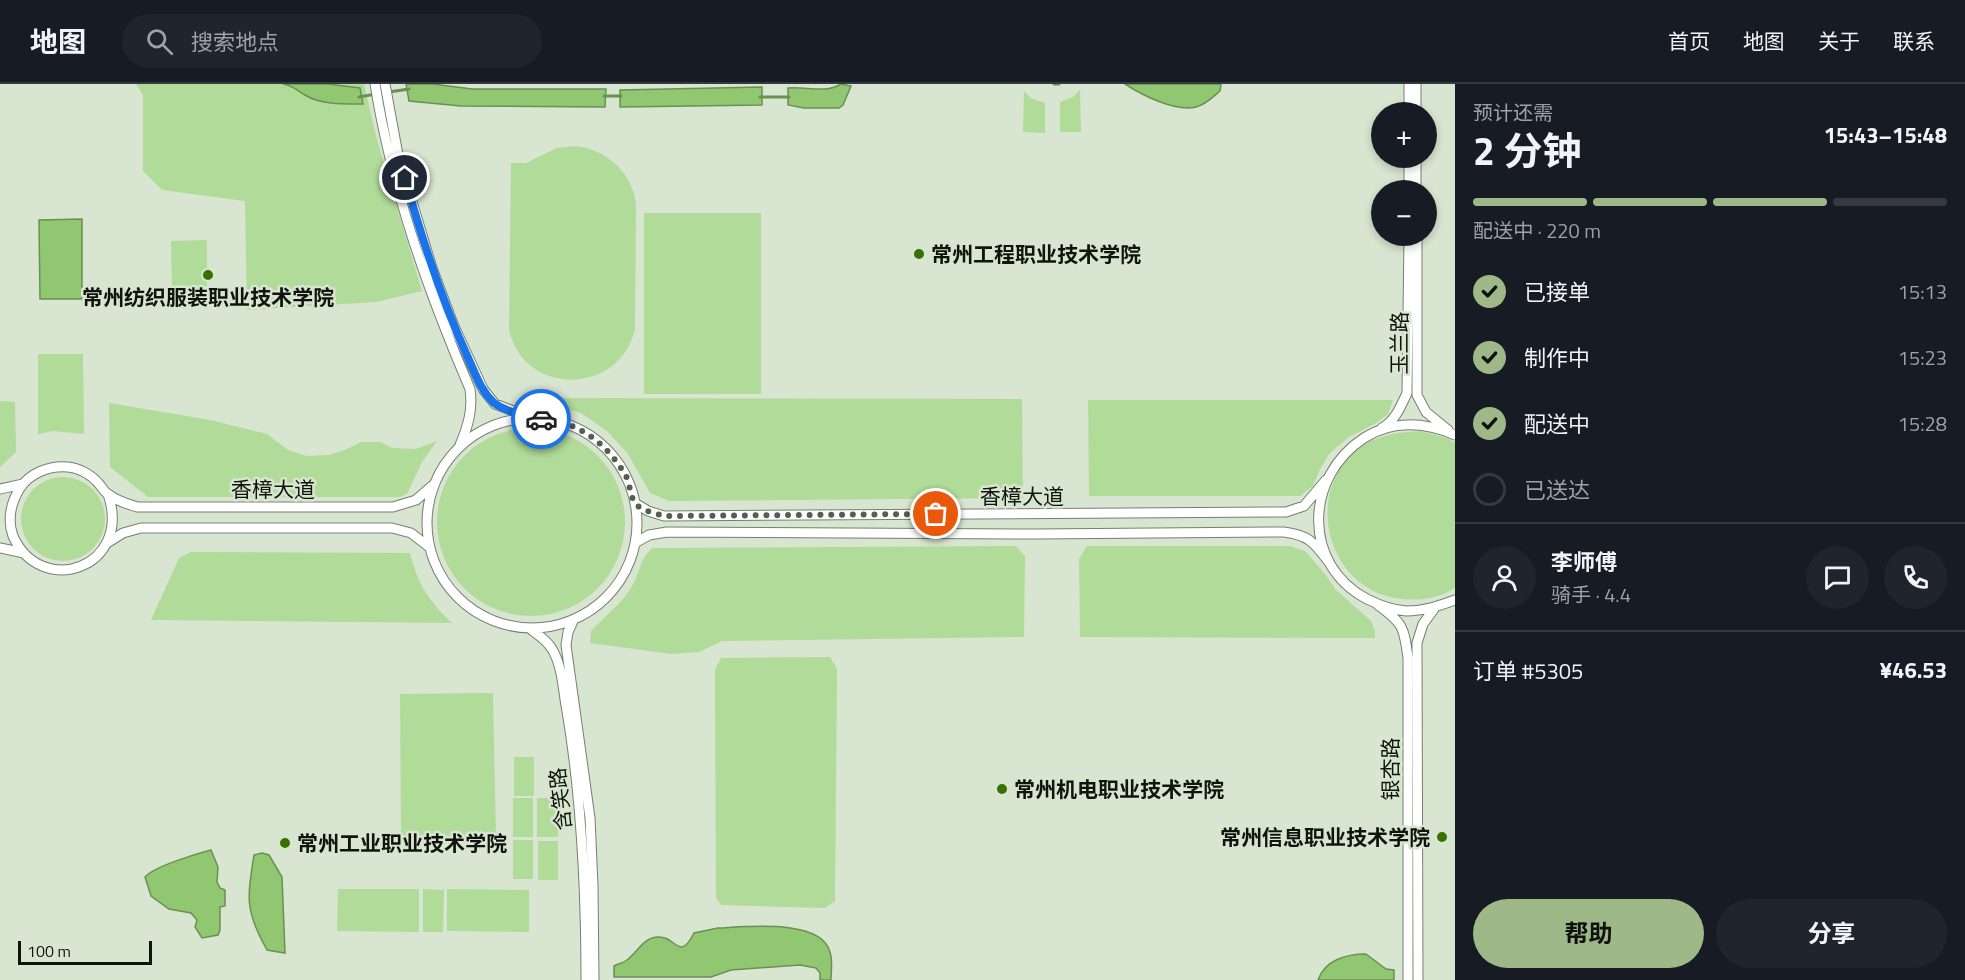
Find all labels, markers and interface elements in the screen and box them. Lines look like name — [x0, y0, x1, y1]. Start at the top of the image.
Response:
search box — [122, 14, 542, 68]
text: 地图 — [30, 20, 86, 63]
icon: search — [143, 25, 176, 58]
text: 搜索地点 — [191, 25, 279, 59]
text: 首页 — [1668, 25, 1710, 57]
text: 地图 — [1743, 25, 1785, 57]
text: 关于 — [1818, 25, 1860, 57]
text: 联系 — [1893, 25, 1935, 57]
text: 预计还需 — [1473, 97, 1553, 128]
map controls — [1371, 102, 1437, 246]
button: + — [1371, 102, 1437, 168]
text: 15:43–15:48 — [1824, 118, 1947, 152]
text: 2 分钟 — [1473, 121, 1581, 180]
pin — [379, 152, 430, 203]
icon: home — [388, 161, 421, 194]
button: − — [1371, 180, 1437, 246]
text: 配送中 · 220 m — [1473, 215, 1601, 246]
place label: 常州工程职业技术学院 — [931, 238, 1141, 270]
marker: 常州工程职业技术学院 — [912, 247, 926, 261]
marker: 常州纺织服装职业技术学院 — [201, 268, 215, 282]
icon: check — [1473, 275, 1506, 308]
text: 已接单 — [1524, 275, 1590, 309]
text: 15:13 — [1898, 276, 1947, 307]
place label: 常州纺织服装职业技术学院 — [82, 281, 334, 313]
street label: 玉兰路 — [1383, 312, 1415, 375]
icon: check — [1473, 341, 1506, 374]
text: 制作中 — [1524, 341, 1590, 375]
text: 15:23 — [1898, 342, 1947, 373]
courier — [511, 389, 571, 449]
icon: car — [525, 403, 558, 436]
icon: check — [1473, 407, 1506, 440]
text: 配送中 — [1524, 407, 1590, 441]
text: 15:28 — [1898, 408, 1947, 439]
street label: 香樟大道 — [231, 473, 315, 505]
text: 已送达 — [1524, 473, 1590, 507]
street label: 香樟大道 — [980, 480, 1064, 512]
pin — [910, 488, 961, 539]
icon: bag — [919, 497, 952, 530]
text: 李师傅 — [1551, 545, 1617, 579]
button: person — [1473, 546, 1536, 609]
button: chat — [1806, 546, 1869, 609]
button: phone — [1884, 546, 1947, 609]
text: 骑手 · 4.4 — [1551, 579, 1631, 610]
text: ¥46.53 — [1880, 653, 1947, 687]
text: 订单 #5305 — [1473, 654, 1583, 688]
street label: 银杏路 — [1374, 738, 1406, 801]
street label: 含笑路 — [541, 766, 579, 832]
place label: 常州机电职业技术学院 — [1014, 773, 1224, 805]
marker: 常州机电职业技术学院 — [995, 782, 1009, 796]
place label: 常州信息职业技术学院 — [1220, 821, 1430, 853]
place label: 常州工业职业技术学院 — [297, 827, 507, 859]
marker: 常州信息职业技术学院 — [1435, 830, 1449, 844]
marker: 常州工业职业技术学院 — [278, 836, 292, 850]
button: 帮助 — [1473, 899, 1704, 968]
button: 分享 — [1716, 899, 1947, 968]
scale bar — [18, 938, 152, 966]
text: 100 m — [27, 939, 71, 963]

